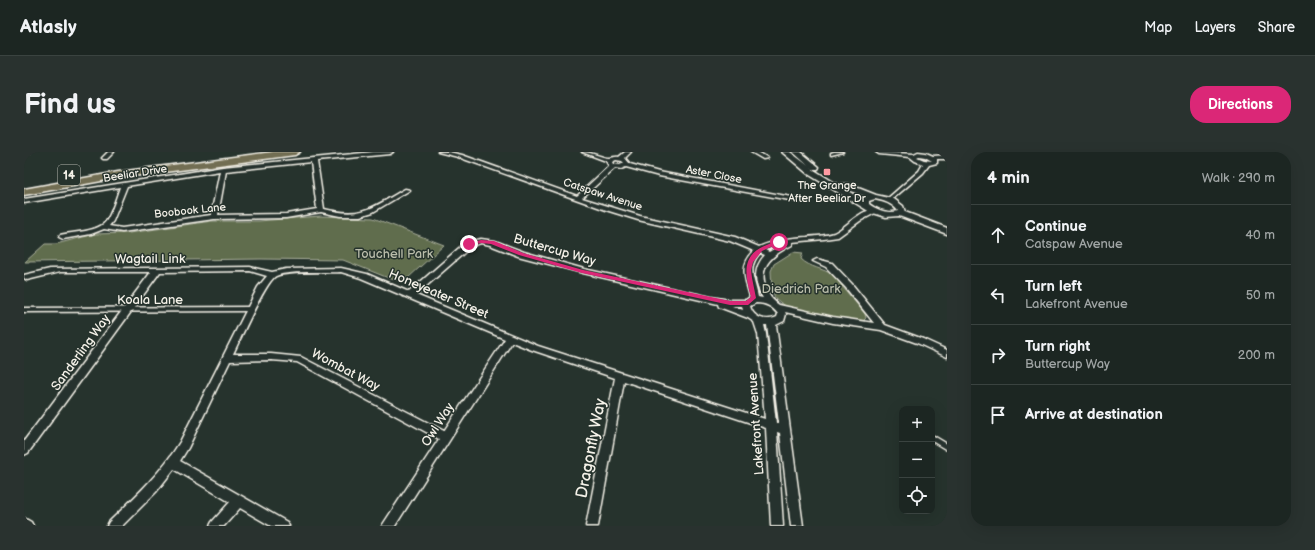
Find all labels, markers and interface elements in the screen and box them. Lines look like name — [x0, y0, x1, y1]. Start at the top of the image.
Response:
text: Atlasly — [20, 16, 77, 39]
text: Map — [1144, 19, 1172, 36]
text: Layers — [1194, 19, 1236, 36]
text: Share — [1258, 19, 1295, 36]
button: Directions — [1190, 86, 1291, 123]
text: Find us — [24, 88, 116, 121]
street label: Beeliar Drive — [102, 162, 168, 185]
street label: Aster Close — [685, 163, 743, 186]
road number: 14 — [58, 165, 80, 185]
marker: The Grange After Beeliar Dr — [822, 167, 832, 177]
text: 4 min — [987, 168, 1030, 188]
text: Walk · 290 m — [1202, 170, 1275, 186]
street label: Catspaw Avenue — [562, 176, 645, 214]
place label: The Grange After Beeliar Dr — [788, 179, 867, 205]
street label: Boobook Lane — [154, 200, 227, 221]
text: Continue — [1025, 217, 1087, 236]
icon: ahead — [987, 224, 1009, 246]
text: 40 m — [1245, 227, 1275, 243]
street label: Buttercup Way — [512, 231, 598, 269]
route start — [770, 233, 788, 251]
route end — [460, 235, 478, 253]
text: Catspaw Avenue — [1025, 236, 1123, 252]
park label: Touchell Park — [355, 246, 434, 262]
street label: Wagtail Link — [115, 251, 186, 267]
street label: Honeyeater Street — [386, 266, 491, 322]
text: Turn left — [1025, 277, 1082, 296]
park label: Diedrich Park — [761, 281, 841, 297]
icon: left — [987, 284, 1009, 306]
text: 50 m — [1246, 287, 1275, 303]
street label: Koala Lane — [117, 292, 183, 308]
text: Lakefront Avenue — [1025, 296, 1128, 312]
street label: Sanderling Way — [48, 311, 114, 394]
text: Turn right — [1025, 337, 1090, 356]
icon: right — [987, 344, 1009, 366]
street label: Wombat Way — [308, 345, 383, 395]
text: 200 m — [1238, 347, 1275, 363]
text: Buttercup Way — [1025, 356, 1110, 372]
street label: Lakefront Avenue — [744, 372, 768, 476]
street label: Dragonfly Way — [573, 396, 611, 500]
street label: Owl Way — [418, 400, 458, 449]
icon: arrive — [987, 404, 1009, 426]
text: Arrive at destination — [1025, 405, 1163, 424]
map controls — [899, 406, 935, 514]
button: + — [899, 406, 935, 442]
button: − — [899, 442, 935, 478]
button: locate — [899, 478, 935, 514]

